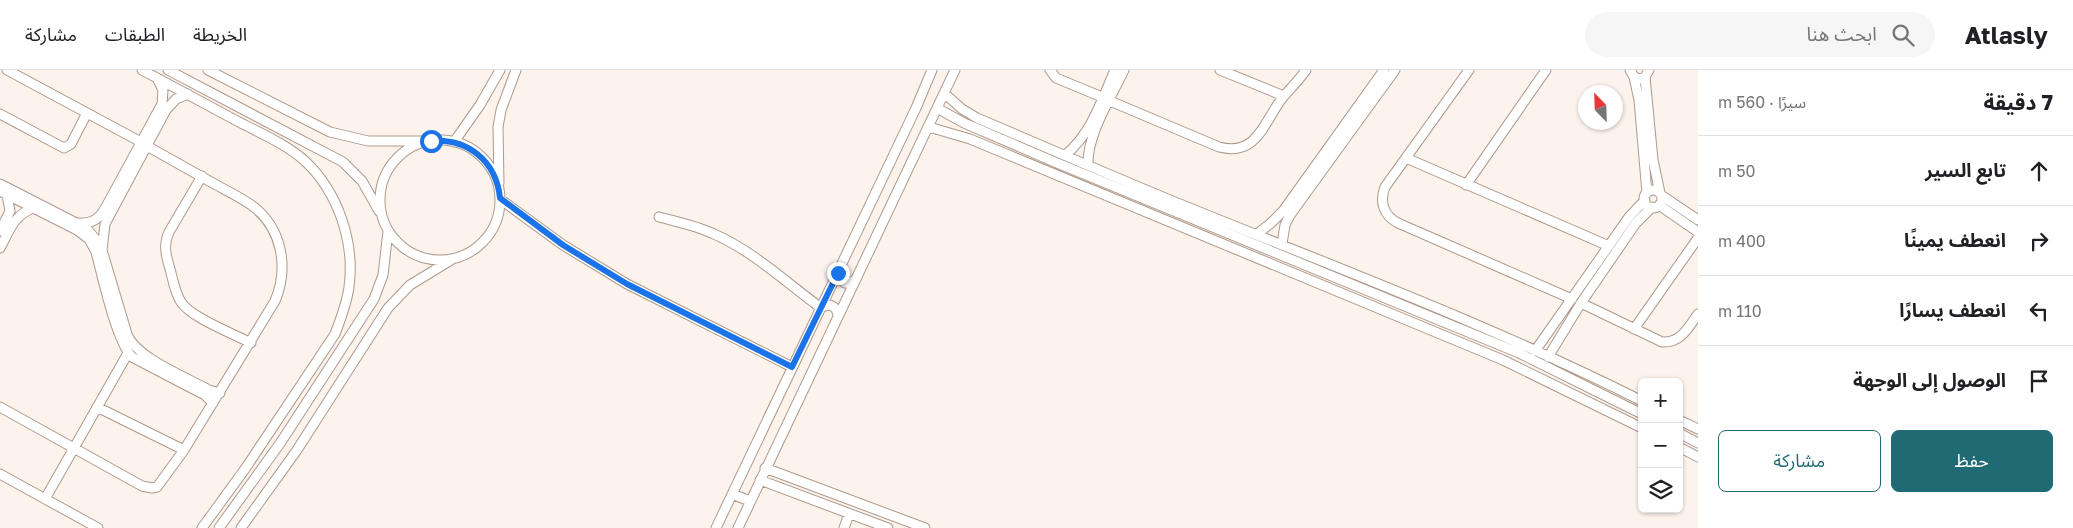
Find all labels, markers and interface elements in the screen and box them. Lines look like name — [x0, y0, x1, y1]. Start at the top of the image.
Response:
search box — [1585, 12, 1935, 57]
text: Atlasly — [1965, 20, 2048, 49]
icon: search — [1889, 21, 1917, 49]
text: ابحث هنا — [1807, 22, 1877, 45]
text: مشاركة — [25, 23, 77, 45]
text: الطبقات — [105, 23, 165, 45]
text: الخريطة — [193, 23, 247, 45]
north arrow — [1578, 85, 1623, 130]
text: 7 دقيقة — [1983, 89, 2053, 115]
text: سيرًا · 560 m — [1718, 92, 1806, 112]
route start — [420, 130, 443, 153]
icon: ahead — [2025, 157, 2053, 185]
text: تابع السير — [1925, 158, 2006, 181]
text: 50 m — [1718, 161, 1755, 181]
icon: right — [2025, 227, 2053, 255]
text: انعطف يمينًا — [1904, 228, 2006, 251]
text: 400 m — [1718, 231, 1766, 251]
route end — [827, 262, 850, 285]
icon: left — [2025, 297, 2053, 325]
text: انعطف يسارًا — [1899, 298, 2006, 321]
text: 110 m — [1718, 301, 1762, 321]
icon: arrive — [2025, 367, 2053, 395]
text: الوصول إلى الوجهة — [1853, 368, 2006, 391]
map controls — [1638, 378, 1683, 513]
button: + — [1638, 378, 1683, 423]
button: − — [1638, 423, 1683, 468]
button: مشاركة — [1718, 430, 1881, 492]
button: حفظ — [1891, 430, 2053, 492]
button: layers — [1638, 468, 1683, 513]

